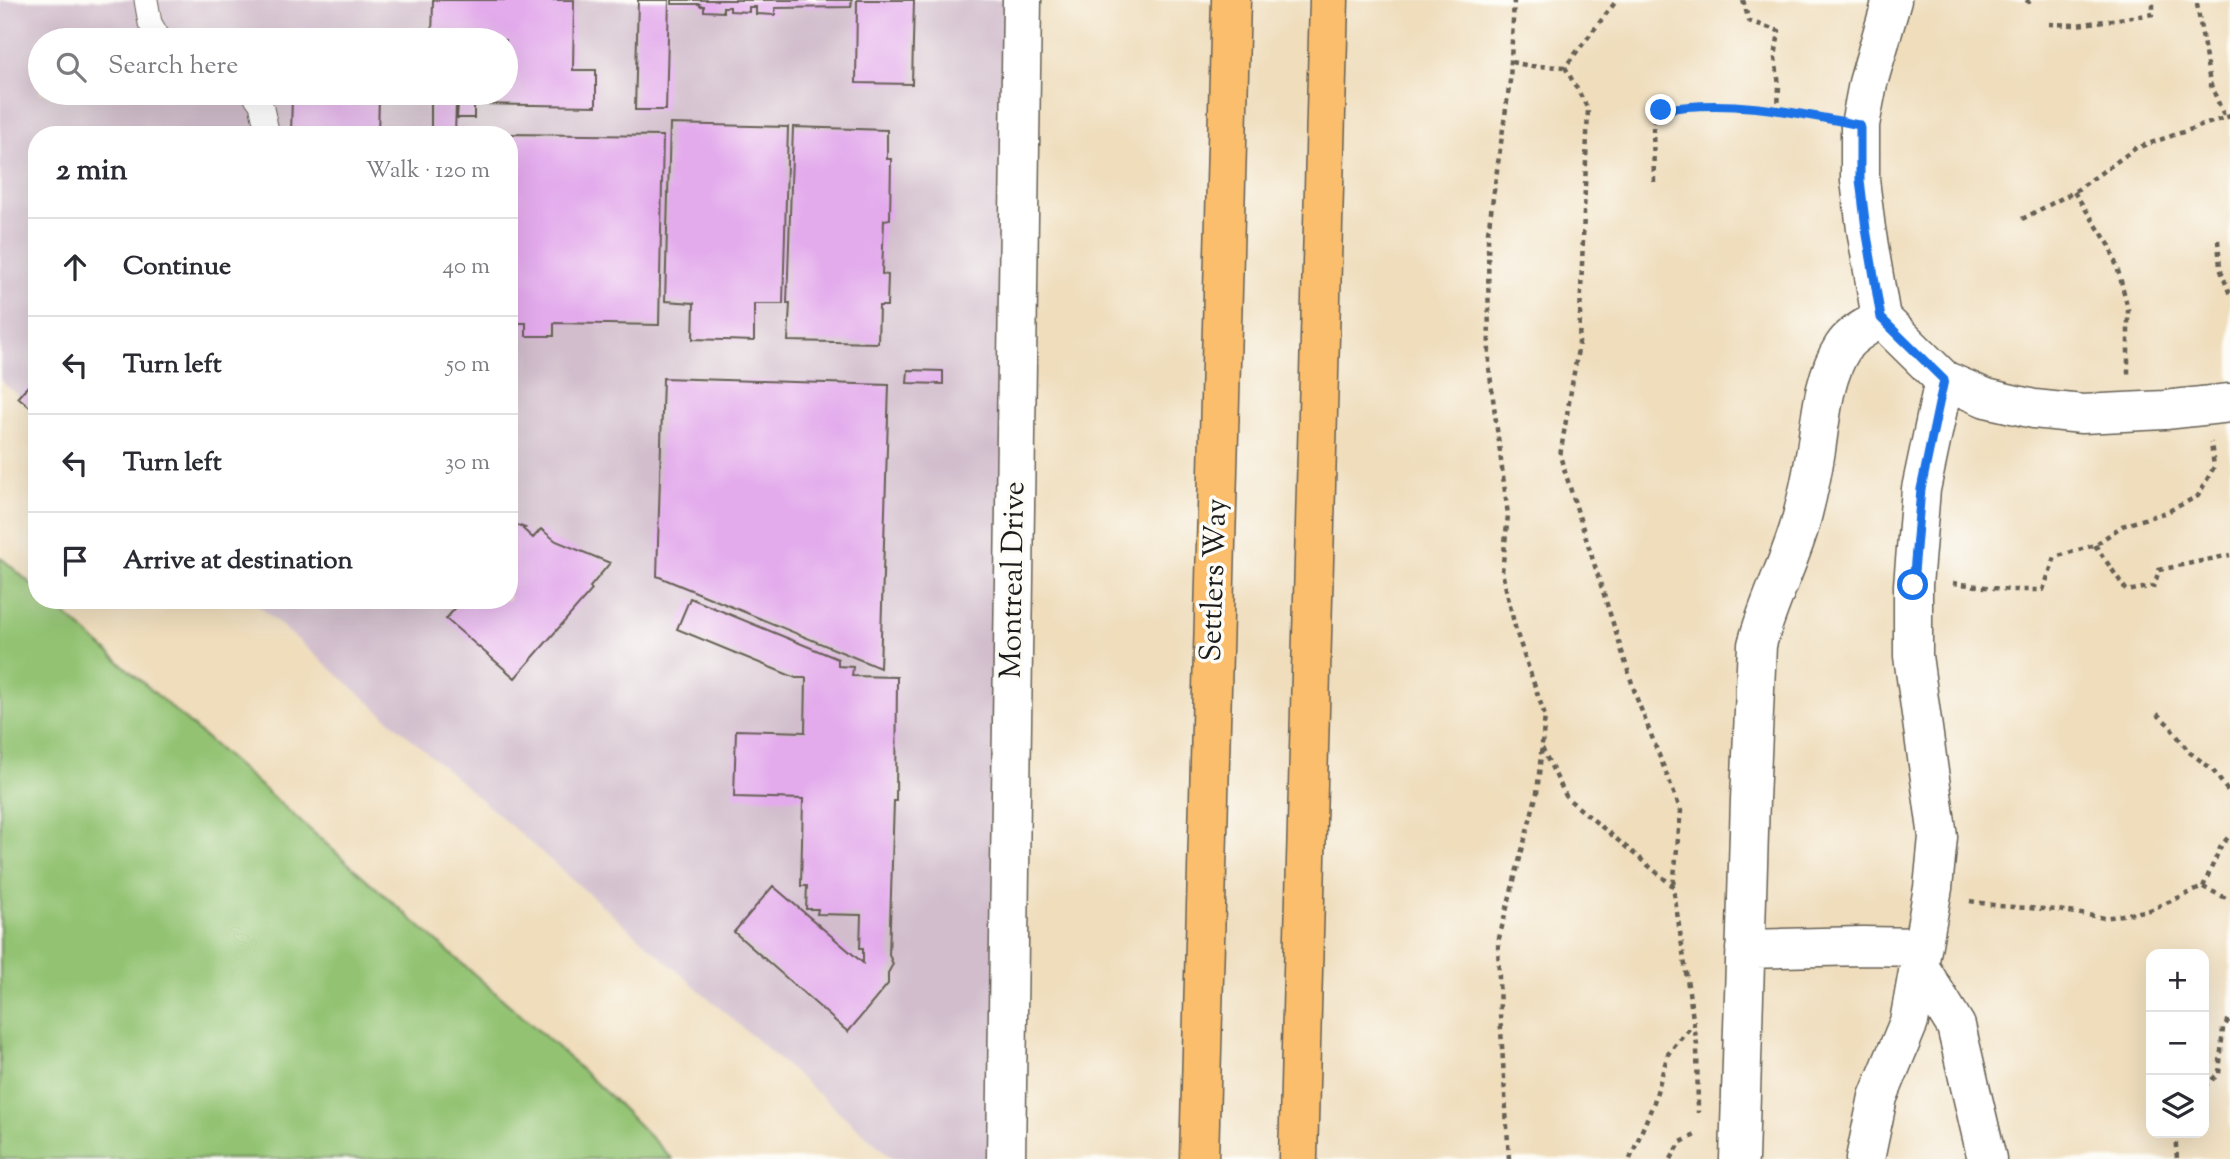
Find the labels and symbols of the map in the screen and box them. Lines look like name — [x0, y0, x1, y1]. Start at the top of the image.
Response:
route end — [1645, 94, 1676, 125]
street label: Montreal Drive — [991, 481, 1037, 679]
street label: Settlers Way — [1191, 497, 1239, 663]
route start — [1897, 569, 1928, 600]

